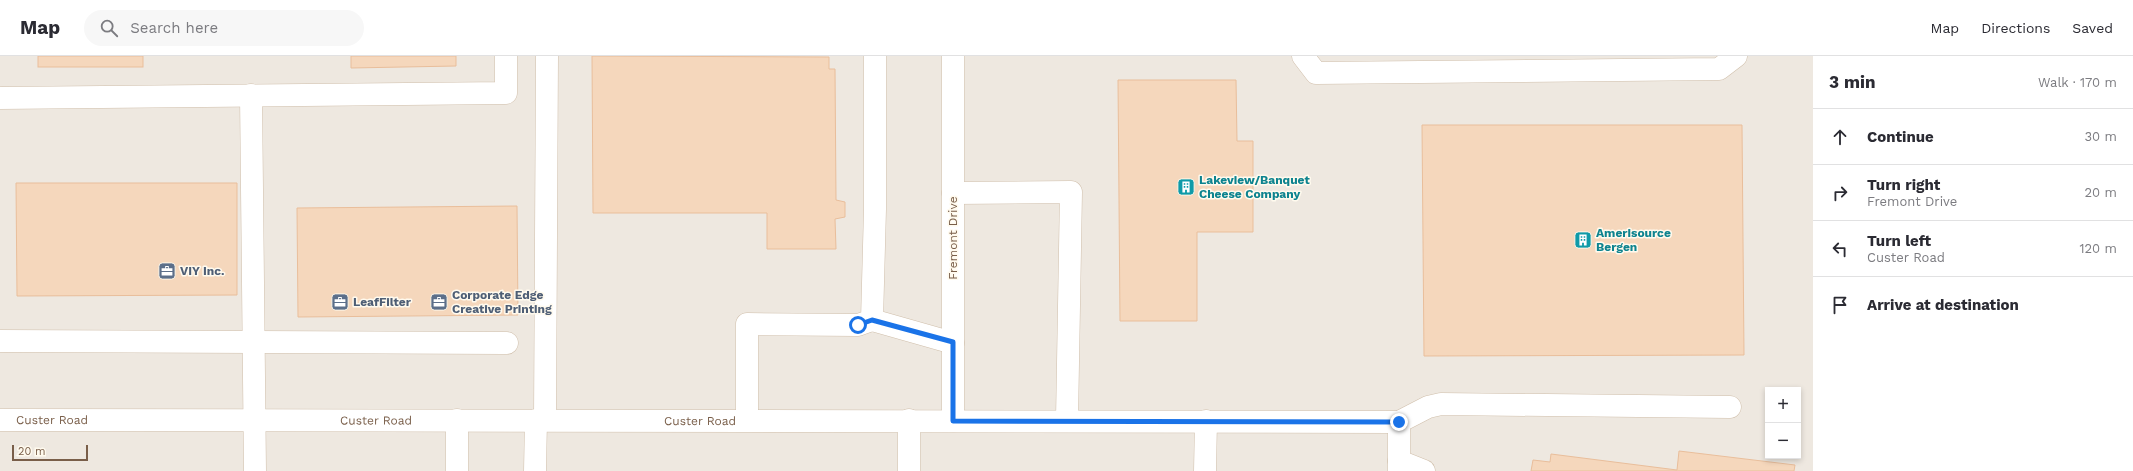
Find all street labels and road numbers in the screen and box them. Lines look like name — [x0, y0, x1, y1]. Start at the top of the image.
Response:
street label: Fremont Drive — [946, 196, 960, 280]
street label: Custer Road — [16, 413, 88, 427]
street label: Custer Road — [340, 413, 412, 428]
street label: Custer Road — [664, 414, 736, 428]

